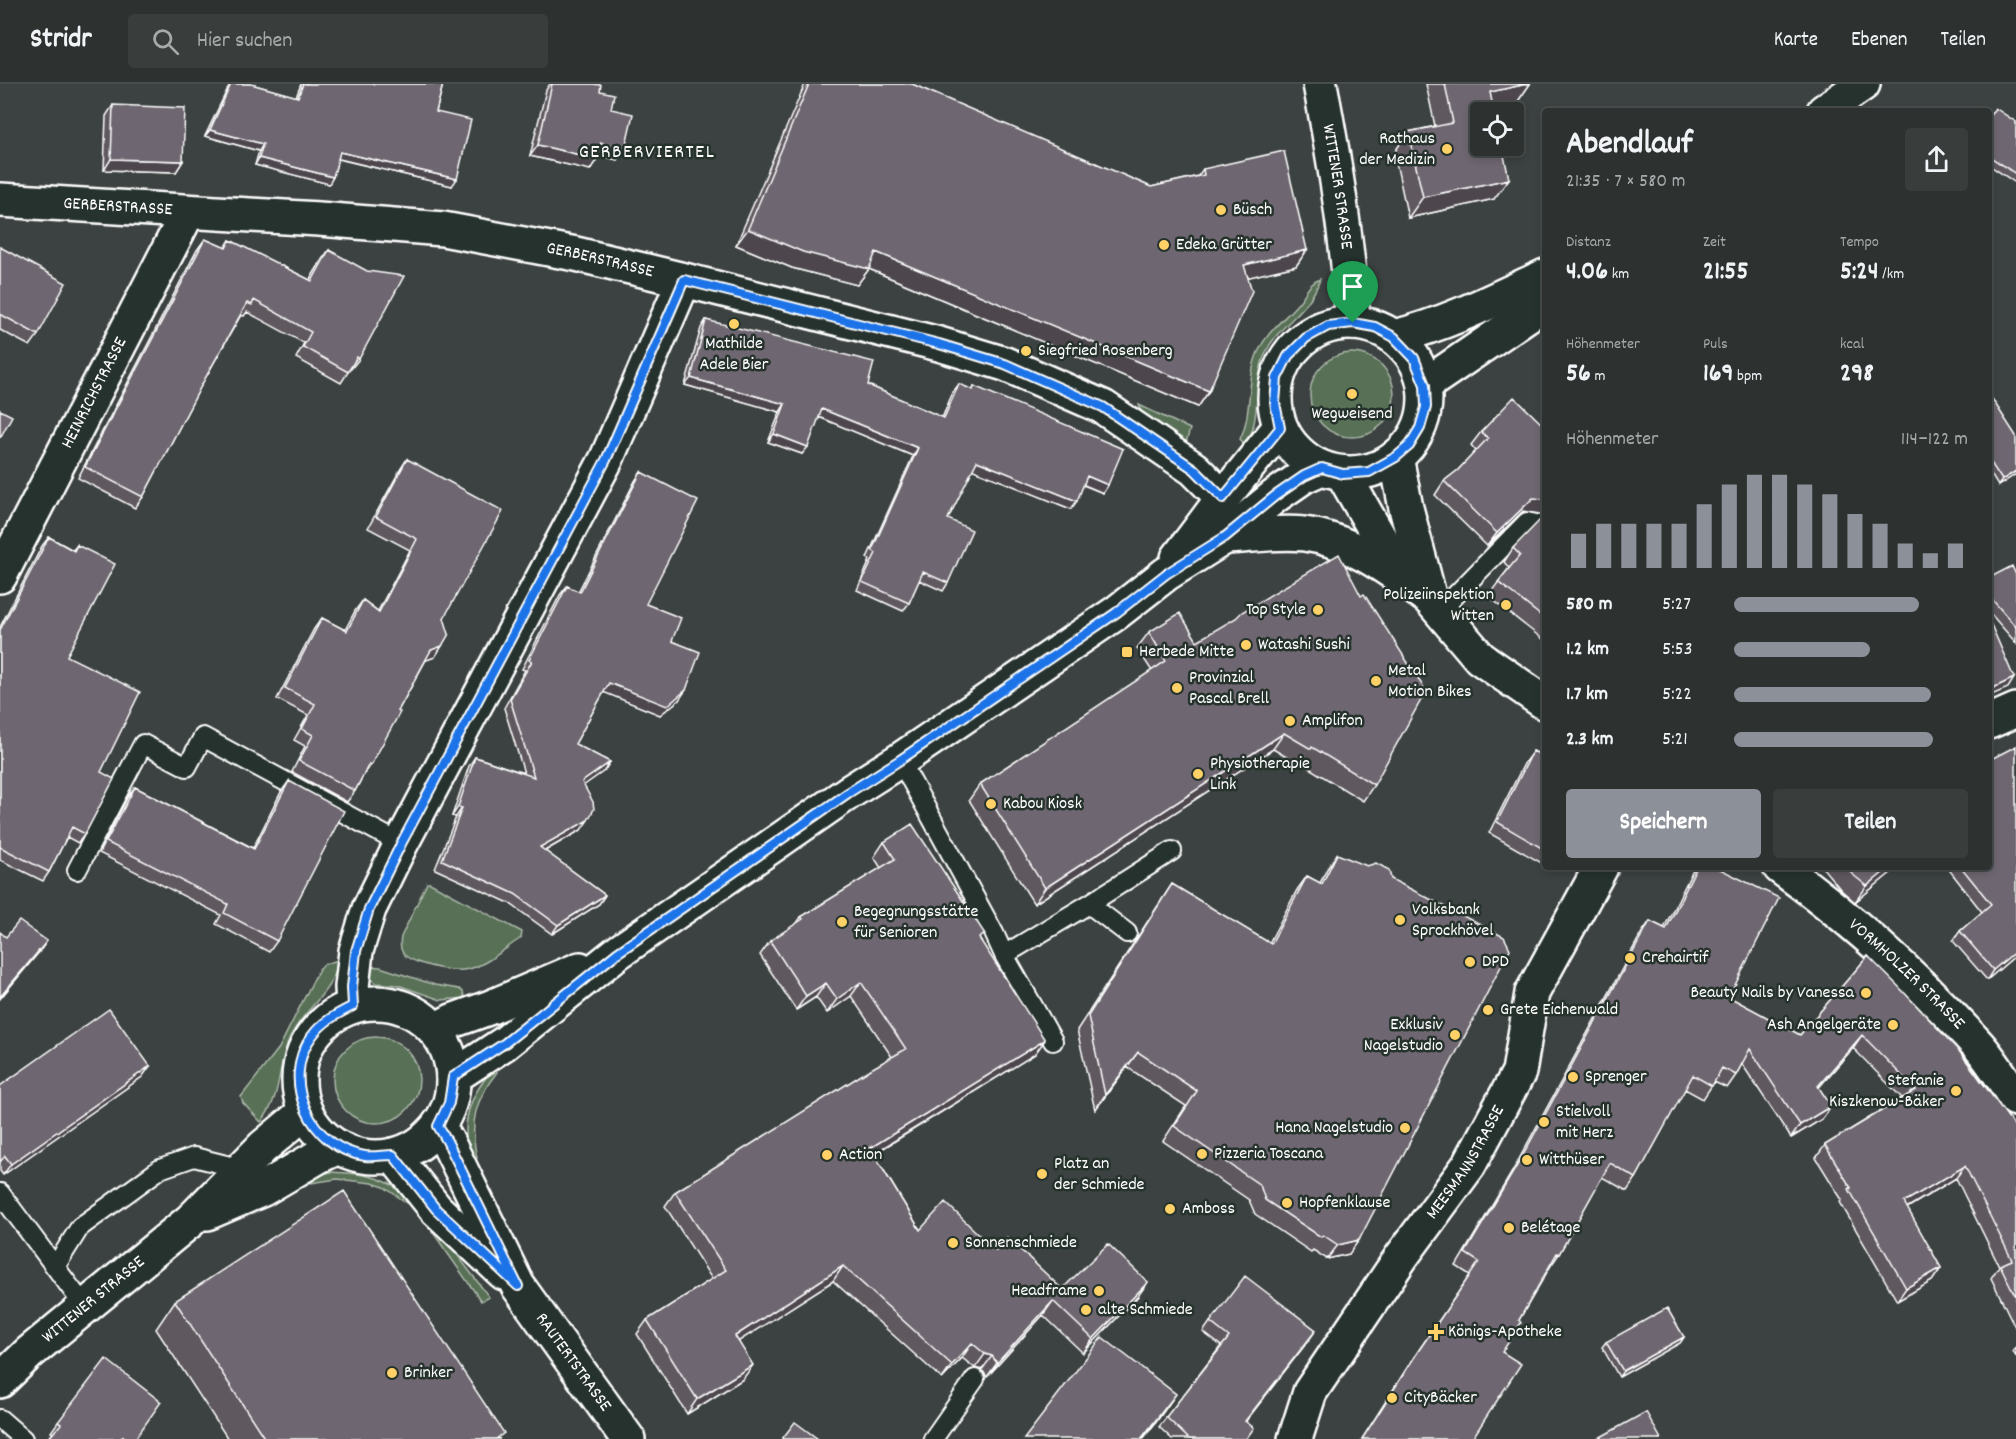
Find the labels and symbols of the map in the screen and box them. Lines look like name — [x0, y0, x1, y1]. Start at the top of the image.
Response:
street label: WITTENER STRASSE — [1315, 122, 1359, 251]
place label: Rathaus der Medizin — [1359, 127, 1435, 173]
district label: GERBERVIERTEL — [579, 139, 715, 167]
marker: Rathaus der Medizin — [1440, 142, 1454, 156]
street label: GERBERSTRASSE — [62, 191, 173, 223]
place label: Büsch — [1233, 198, 1272, 223]
marker: Büsch — [1214, 203, 1228, 217]
place label: Edeka Grütter — [1176, 233, 1272, 258]
street label: GERBERSTRASSE — [544, 236, 656, 285]
marker: Edeka Grütter — [1157, 238, 1171, 252]
pin — [1327, 261, 1378, 323]
marker: Mathilde Adele Bier — [727, 317, 741, 331]
place label: Mathilde Adele Bier — [700, 332, 769, 378]
street label: HEINRICHSTRASSE — [55, 333, 134, 453]
place label: Siegfried Rosenberg — [1038, 339, 1173, 364]
marker: Siegfried Rosenberg — [1019, 344, 1033, 358]
marker: Wegweisend — [1345, 387, 1359, 401]
place label: Wegweisend — [1311, 402, 1393, 427]
place label: Polizeiinspektion Witten — [1383, 583, 1494, 629]
place label: Top Style — [1246, 598, 1306, 623]
marker: Polizeiinspektion Witten — [1499, 598, 1513, 612]
marker: Top Style — [1311, 603, 1325, 617]
place label: Watashi Sushi — [1258, 633, 1350, 658]
marker: Watashi Sushi — [1239, 638, 1253, 652]
place label: Herbede Mitte — [1139, 640, 1234, 665]
marker: Herbede Mitte — [1120, 645, 1134, 659]
place label: Metal Motion Bikes — [1388, 659, 1472, 705]
place label: Provinzial Pascal Brell — [1189, 666, 1270, 712]
marker: Metal Motion Bikes — [1369, 674, 1383, 688]
marker: Provinzial Pascal Brell — [1170, 681, 1184, 695]
place label: Amplifon — [1302, 709, 1363, 734]
marker: Amplifon — [1283, 714, 1297, 728]
place label: Physiotherapie Link — [1210, 752, 1310, 798]
marker: Physiotherapie Link — [1191, 767, 1205, 781]
place label: Kabou Kiosk — [1003, 792, 1082, 817]
marker: Kabou Kiosk — [984, 797, 998, 811]
place label: Volksbank Sprockhövel — [1412, 898, 1494, 944]
place label: Begegnungsstätte für Senioren — [854, 900, 978, 946]
marker: Volksbank Sprockhövel — [1393, 913, 1407, 927]
street label: VORMHOLZER STRASSE — [1843, 913, 1970, 1036]
marker: Begegnungsstätte für Senioren — [835, 915, 849, 929]
place label: Crehairtif — [1642, 946, 1709, 971]
place label: DPD — [1482, 950, 1509, 975]
marker: Crehairtif — [1623, 951, 1637, 965]
marker: DPD — [1463, 955, 1477, 969]
place label: Beauty Nails by Vanessa — [1691, 981, 1855, 1006]
marker: Beauty Nails by Vanessa — [1859, 986, 1873, 1000]
place label: Grete Eichenwald — [1500, 998, 1618, 1023]
marker: Grete Eichenwald — [1481, 1003, 1495, 1017]
place label: Exklusiv Nagelstudio — [1364, 1013, 1443, 1059]
place label: Ash Angelgeräte — [1767, 1013, 1881, 1038]
marker: Ash Angelgeräte — [1886, 1018, 1900, 1032]
marker: Exklusiv Nagelstudio — [1448, 1028, 1462, 1042]
place label: Sprenger — [1585, 1065, 1647, 1090]
place label: Stefanie Kiszkenow-Bäker — [1829, 1069, 1944, 1115]
marker: Sprenger — [1566, 1070, 1580, 1084]
marker: Stefanie Kiszkenow-Bäker — [1949, 1084, 1963, 1098]
place label: Stielvoll mit Herz — [1556, 1100, 1613, 1146]
street label: MEESMANNSTRASSE — [1420, 1101, 1511, 1225]
marker: Stielvoll mit Herz — [1537, 1115, 1551, 1129]
place label: Hana Nagelstudio — [1275, 1116, 1393, 1141]
marker: Hana Nagelstudio — [1398, 1121, 1412, 1135]
place label: Pizzeria Toscana — [1214, 1142, 1324, 1167]
place label: Action — [839, 1143, 882, 1168]
marker: Pizzeria Toscana — [1195, 1147, 1209, 1161]
marker: Action — [820, 1148, 834, 1162]
place label: Witthüser — [1539, 1148, 1604, 1173]
place label: Platz an der Schmiede — [1054, 1152, 1145, 1198]
marker: Witthüser — [1520, 1153, 1534, 1167]
marker: Platz an der Schmiede — [1035, 1167, 1049, 1181]
place label: Hopfenklause — [1299, 1191, 1391, 1216]
marker: Hopfenklause — [1280, 1196, 1294, 1210]
place label: Amboss — [1182, 1197, 1235, 1222]
marker: Amboss — [1163, 1202, 1177, 1216]
place label: Belétage — [1521, 1216, 1580, 1241]
marker: Belétage — [1502, 1221, 1516, 1235]
place label: Sonnenschmiede — [965, 1231, 1077, 1256]
marker: Sonnenschmiede — [946, 1236, 960, 1250]
street label: WITTENER STRASSE — [37, 1250, 150, 1350]
place label: Headframe — [1011, 1279, 1087, 1304]
marker: Headframe — [1092, 1284, 1106, 1298]
place label: alte Schmiede — [1098, 1298, 1193, 1323]
marker: alte Schmiede — [1079, 1303, 1093, 1317]
street label: RAUTERTSTRASSE — [529, 1308, 617, 1417]
place label: Königs-Apotheke — [1448, 1320, 1562, 1345]
marker: Königs-Apotheke — [1429, 1325, 1443, 1339]
place label: Brinker — [404, 1361, 453, 1386]
marker: Brinker — [385, 1366, 399, 1380]
place label: CityBäcker — [1404, 1386, 1477, 1411]
marker: CityBäcker — [1385, 1391, 1399, 1405]

